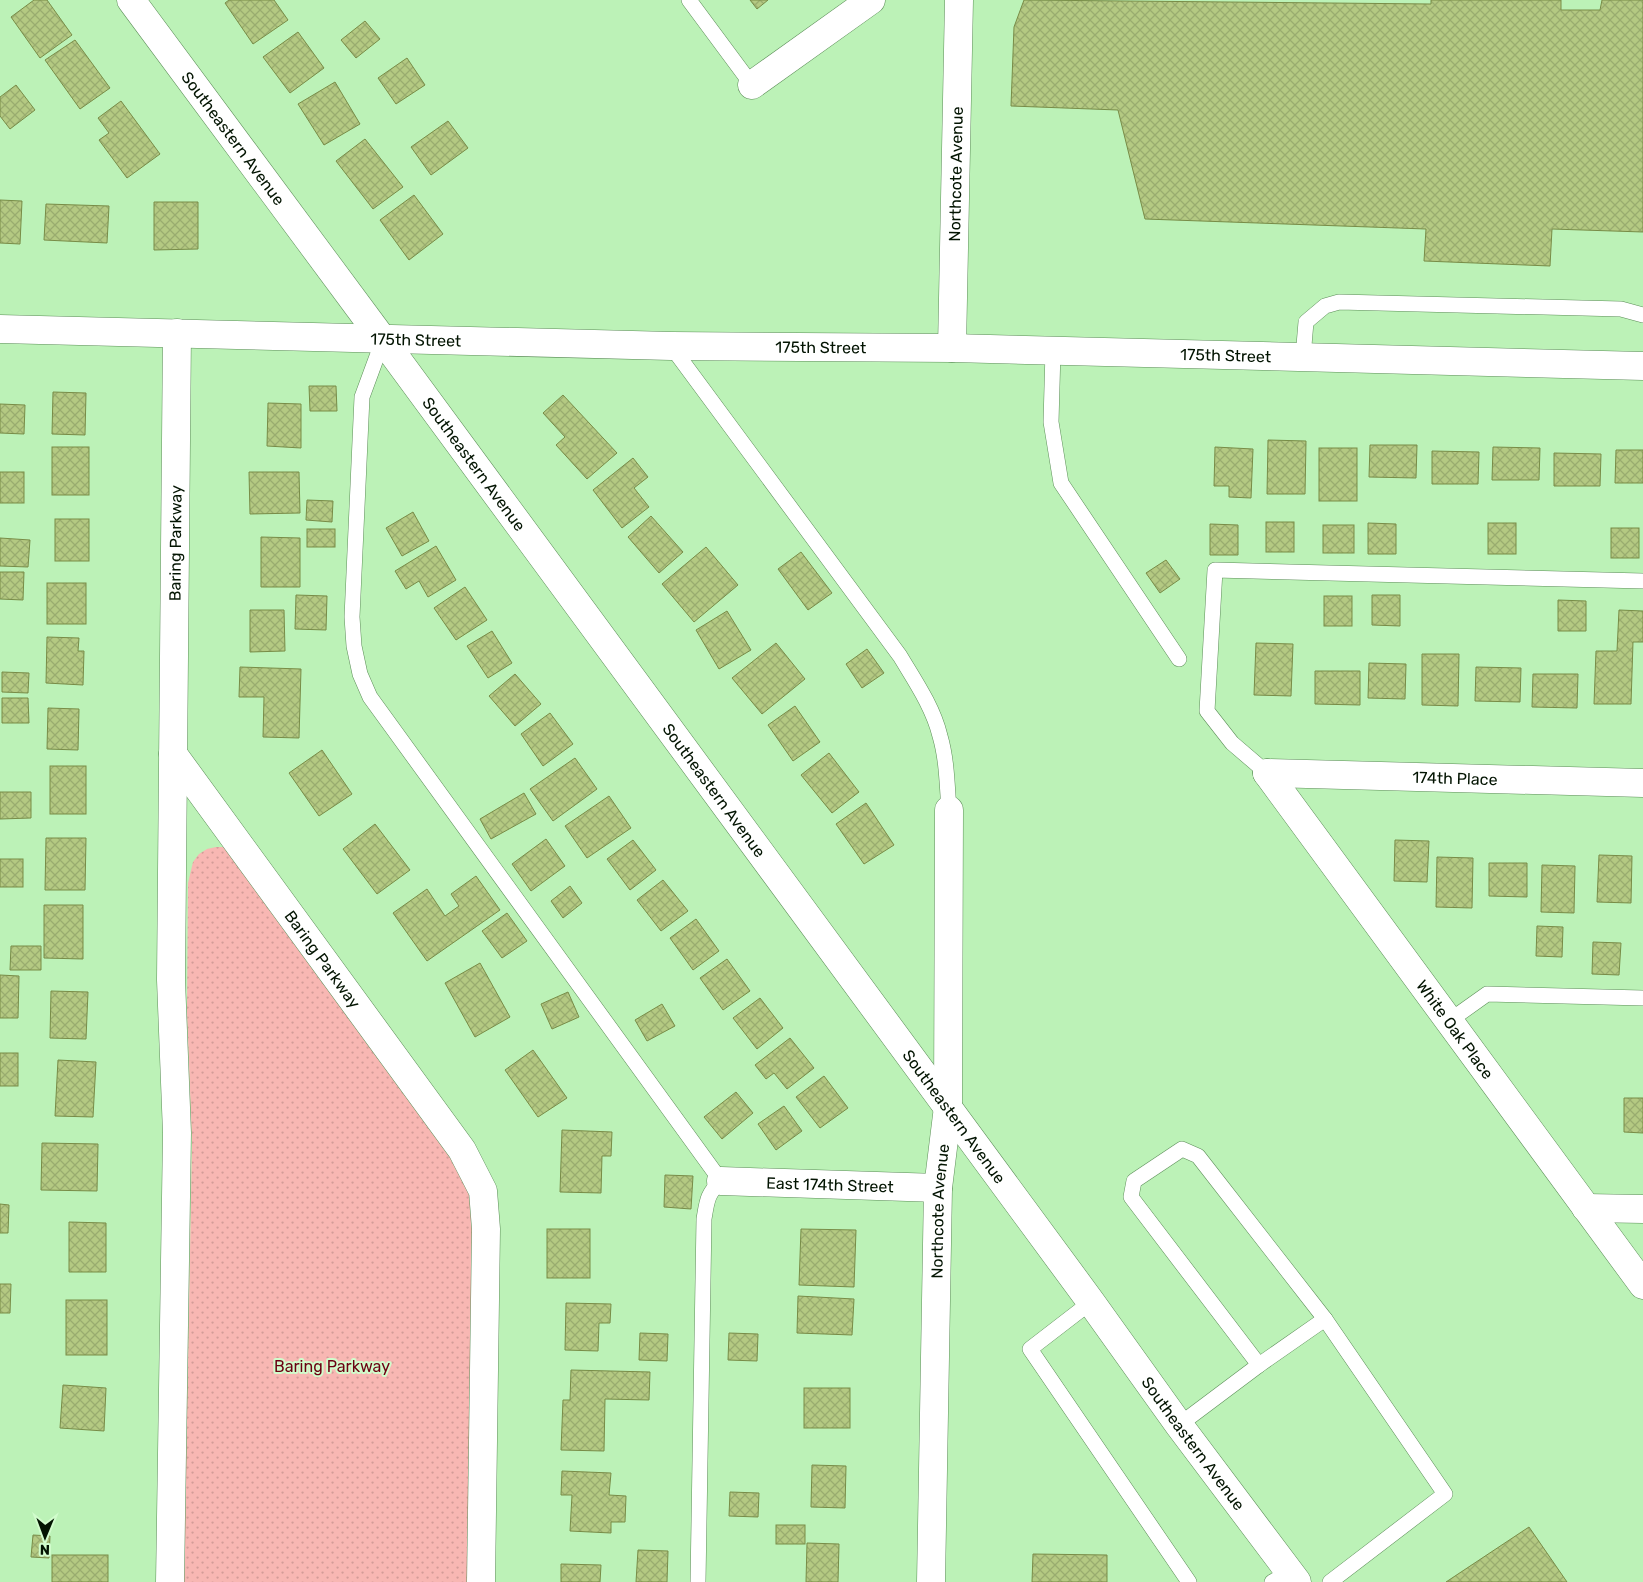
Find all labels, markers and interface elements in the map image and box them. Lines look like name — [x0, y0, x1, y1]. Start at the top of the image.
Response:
street label: Southeastern Avenue — [177, 68, 289, 209]
street label: Northcote Avenue — [945, 106, 967, 242]
street label: 175th Street — [370, 329, 462, 351]
street label: 175th Street — [775, 338, 866, 357]
street label: 175th Street — [1180, 345, 1271, 366]
street label: Southeastern Avenue — [418, 394, 529, 535]
street label: Baring Parkway — [166, 485, 186, 601]
street label: Southeastern Avenue — [658, 720, 769, 861]
street label: 174th Place — [1412, 768, 1498, 789]
street label: Baring Parkway — [280, 907, 364, 1012]
street label: White Oak Place — [1412, 976, 1497, 1083]
street label: Southeastern Avenue — [899, 1046, 1010, 1187]
street label: Northcote Avenue — [927, 1143, 953, 1279]
street label: East 174th Street — [766, 1173, 894, 1197]
park label: Baring Parkway — [274, 1357, 390, 1376]
street label: Southeastern Avenue — [1137, 1373, 1249, 1514]
north arrow — [20, 1512, 70, 1562]
text: N — [40, 1541, 50, 1558]

